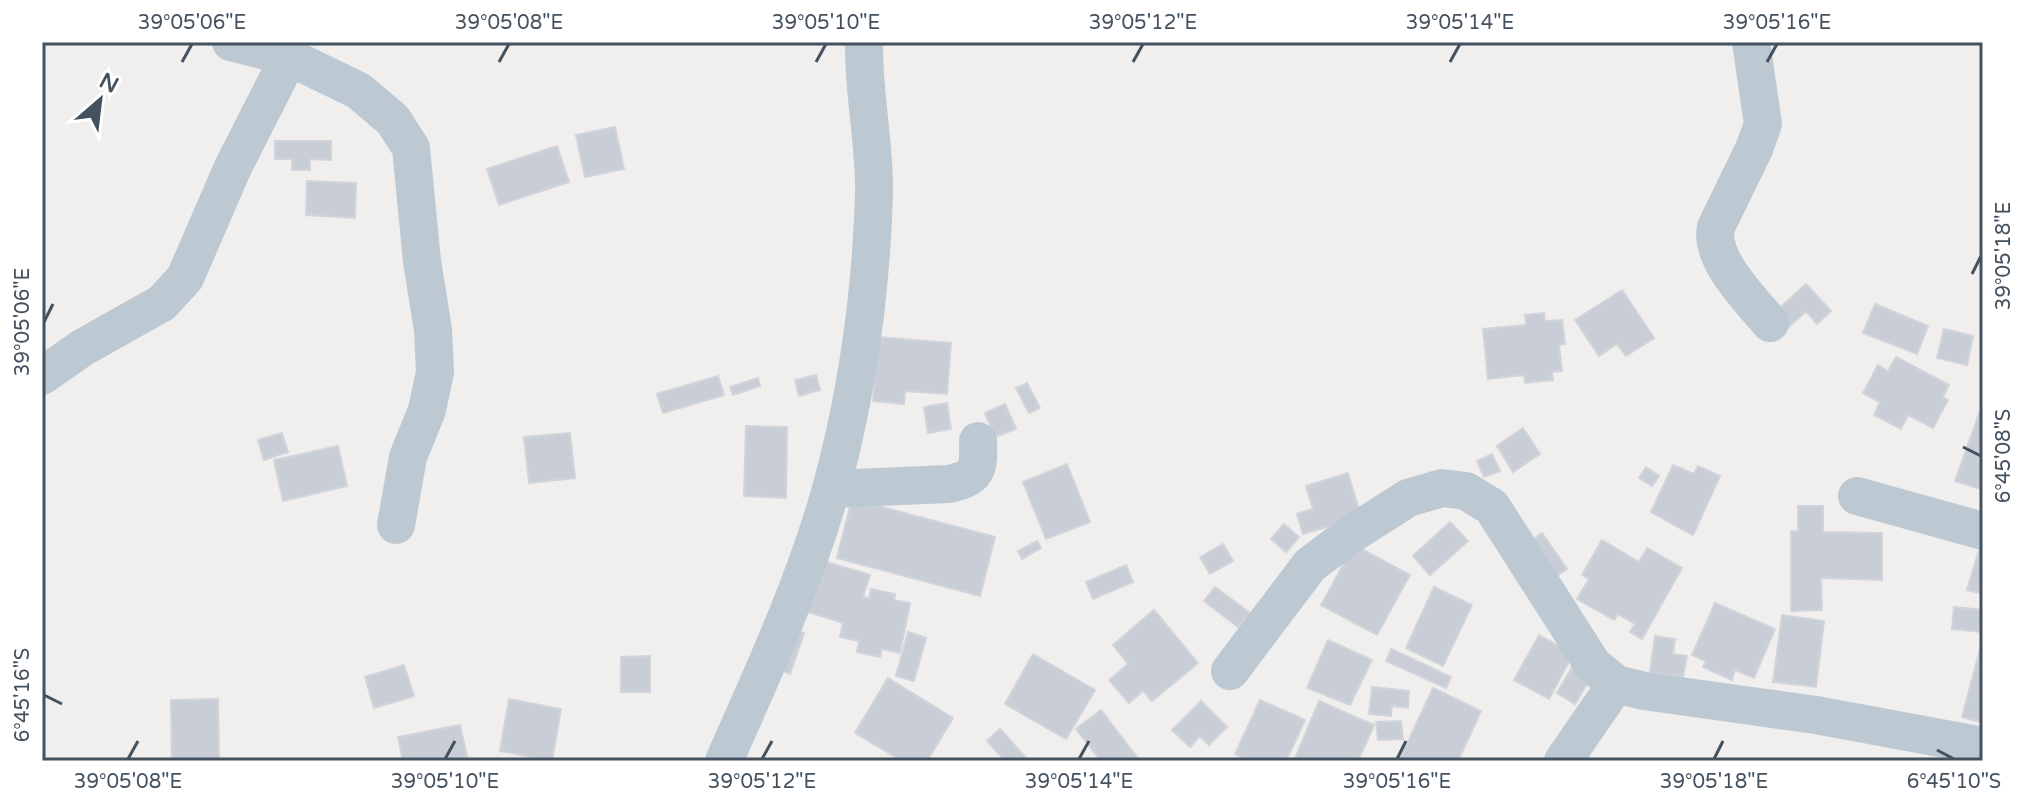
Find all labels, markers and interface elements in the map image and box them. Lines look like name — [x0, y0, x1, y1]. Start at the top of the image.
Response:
text: 39°05'06"E — [138, 11, 246, 35]
text: 39°05'08"E — [455, 11, 563, 35]
text: 39°05'10"E — [772, 11, 880, 35]
text: 39°05'12"E — [1089, 11, 1197, 35]
text: 39°05'14"E — [1406, 11, 1514, 35]
text: 39°05'16"E — [1723, 11, 1831, 35]
north arrow — [60, 60, 140, 140]
text: N — [95, 68, 123, 99]
text: 39°05'18"E — [1992, 202, 2016, 310]
text: 39°05'06"E — [11, 268, 35, 376]
text: 6°45'08"S — [1992, 409, 2016, 503]
text: 6°45'16"S — [11, 648, 35, 742]
text: 39°05'08"E — [74, 770, 182, 794]
text: 39°05'10"E — [391, 770, 499, 794]
text: 39°05'12"E — [708, 770, 816, 794]
text: 39°05'14"E — [1025, 770, 1133, 794]
text: 39°05'16"E — [1343, 770, 1451, 794]
text: 39°05'18"E — [1660, 770, 1768, 794]
text: 6°45'10"S — [1907, 770, 2001, 794]

